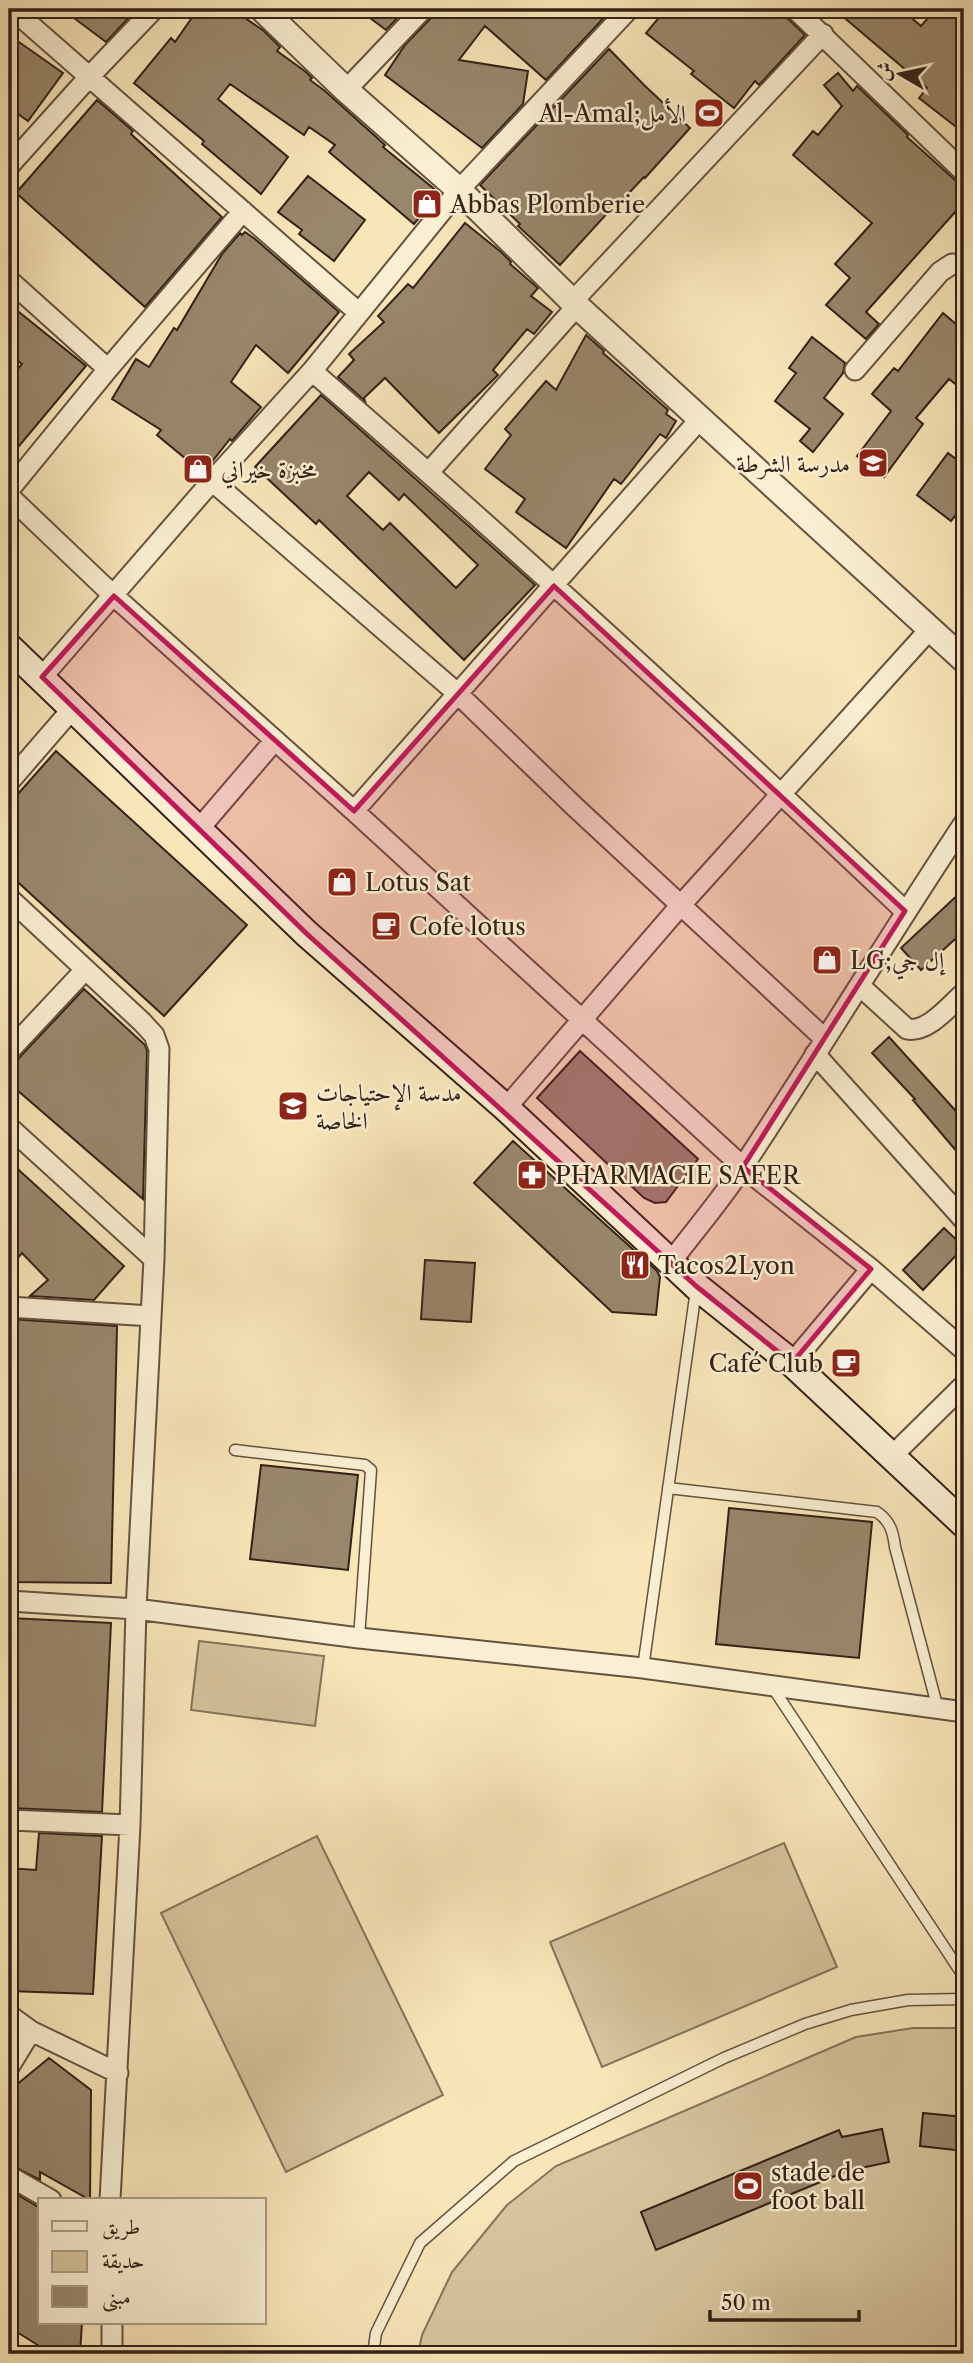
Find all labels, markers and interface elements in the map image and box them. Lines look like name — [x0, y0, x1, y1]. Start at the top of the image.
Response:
north arrow — [864, 38, 934, 108]
text: ش — [871, 60, 897, 83]
sports icon: Al-Amal;الأمل — [692, 96, 726, 130]
place label: Al-Amal;الأمل — [537, 98, 686, 131]
shop icon: Abbas Plomberie — [410, 187, 444, 221]
place label: Abbas Plomberie — [449, 190, 645, 219]
school or university icon: مدرسة الشرطة — [856, 446, 890, 480]
place label: مدرسة الشرطة — [736, 449, 850, 480]
shop icon: مخبزة خيراني — [181, 452, 215, 486]
place label: مخبزة خيراني — [221, 455, 317, 489]
shop icon: Lotus Sat — [325, 865, 359, 899]
place label: Lotus Sat — [365, 868, 471, 897]
cafe icon: Cofe lotus — [369, 909, 403, 943]
place label: Cofe lotus — [409, 912, 526, 941]
shop icon: LG;إل جي — [810, 943, 844, 977]
place label: LG;إل جي — [850, 946, 946, 980]
place label: مدسة الإحتياجات الخاصة — [316, 1078, 462, 1135]
school or university icon: مدسة الإحتياجات الخاصة — [276, 1089, 310, 1123]
pharmacy icon: PHARMACIE SAFER — [515, 1158, 549, 1192]
place label: PHARMACIE SAFER — [555, 1161, 801, 1190]
restaurant icon: Tacos2Lyon — [618, 1248, 652, 1282]
place label: Tacos2Lyon — [658, 1251, 795, 1280]
cafe icon: Café Club — [829, 1346, 863, 1380]
place label: Café Club — [709, 1349, 823, 1378]
place label: stade de foot ball — [771, 2158, 865, 2215]
sports icon: stade de foot ball — [731, 2169, 765, 2203]
legend — [38, 2198, 266, 2324]
text: طريق — [102, 2214, 140, 2240]
text: حديقة — [102, 2248, 145, 2274]
scale bar — [710, 2279, 859, 2323]
text: مبنى — [102, 2284, 131, 2312]
text: 50 m — [721, 2290, 771, 2315]

